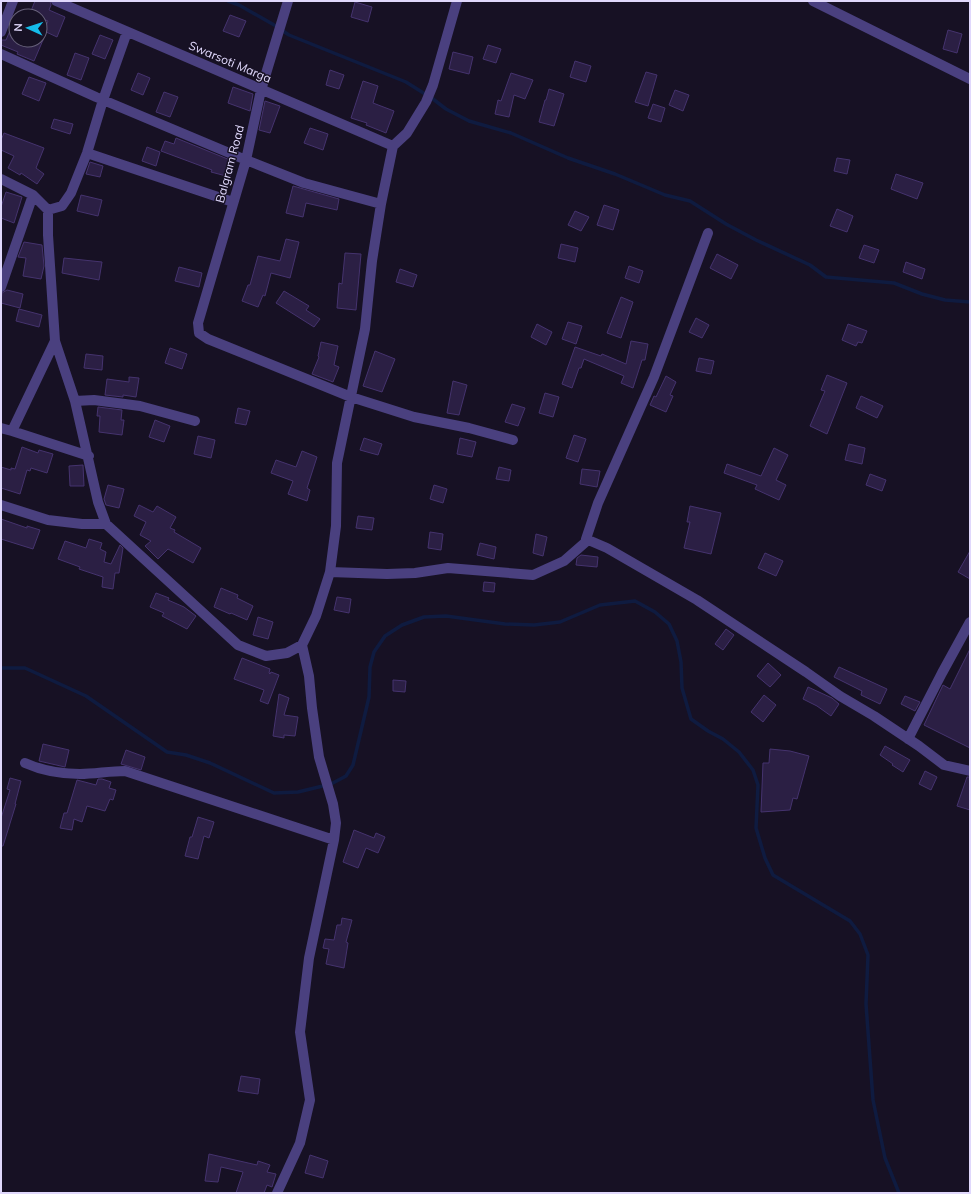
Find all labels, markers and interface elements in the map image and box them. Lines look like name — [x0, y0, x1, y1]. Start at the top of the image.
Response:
north arrow — [8, 8, 48, 48]
text: N — [11, 23, 25, 32]
street label: Swarsoti Marga — [187, 37, 274, 86]
street label: Balgram Road — [212, 123, 247, 204]

